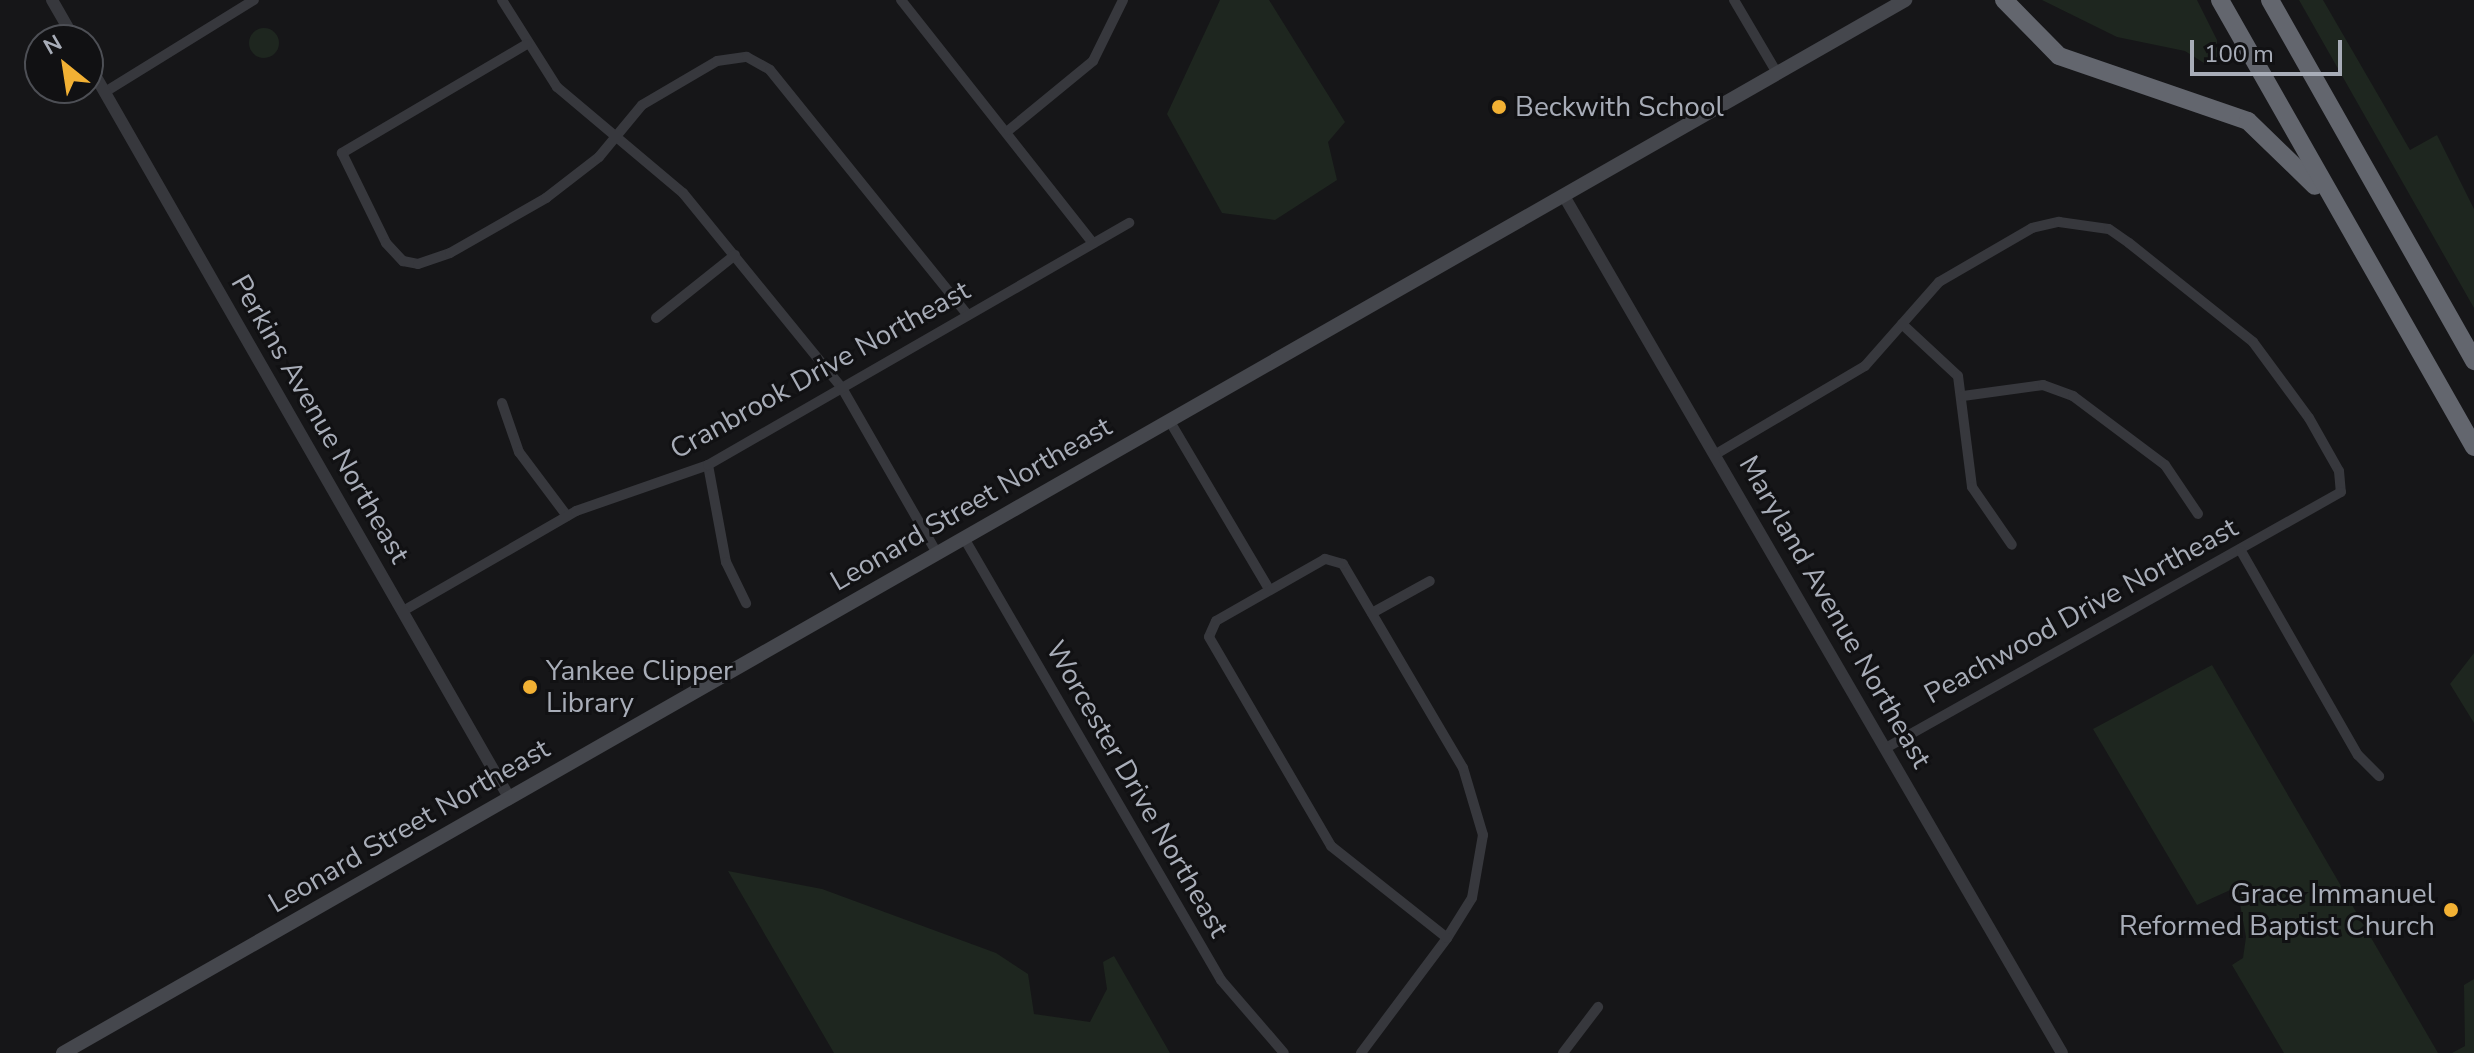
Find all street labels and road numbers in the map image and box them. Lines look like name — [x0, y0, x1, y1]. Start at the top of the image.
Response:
street label: Perkins Avenue Northeast — [224, 269, 416, 569]
street label: Cranbrook Drive Northeast — [664, 274, 976, 466]
street label: Leonard Street Northeast — [825, 410, 1117, 598]
street label: Maryland Avenue Northeast — [1732, 450, 1938, 774]
street label: Peachwood Drive Northeast — [1919, 511, 2243, 711]
street label: Worcester Drive Northeast — [1038, 635, 1236, 943]
street label: Leonard Street Northeast — [263, 732, 555, 920]

